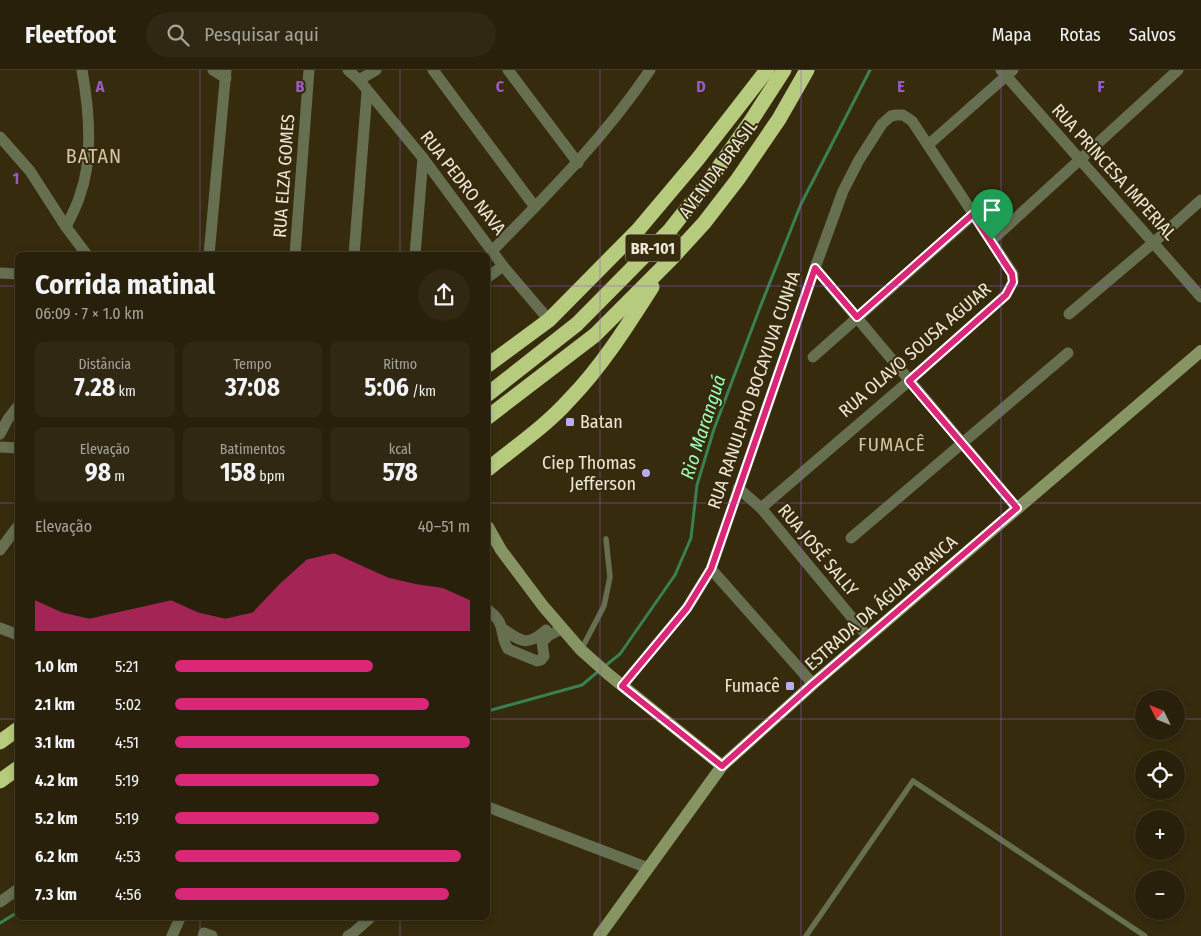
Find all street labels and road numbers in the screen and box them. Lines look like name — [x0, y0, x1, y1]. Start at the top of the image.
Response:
street label: RUA PRINCESA IMPERIAL — [1047, 99, 1181, 245]
street label: RUA ELZA GOMES — [269, 113, 299, 239]
street label: AVENIDA BRASIL — [674, 116, 762, 222]
street label: RUA PEDRO NAVA — [416, 127, 511, 240]
road number: BR-101 — [626, 234, 680, 262]
street label: RUA RANULPHO BOCAYUVA CUNHA — [703, 268, 805, 512]
street label: RUA OLAVO SOUSA AGUIAR — [834, 278, 996, 422]
street label: RUA JOSÉ SALLY — [773, 499, 864, 600]
street label: ESTRADA DA ÁGUA BRANCA — [800, 530, 962, 675]

